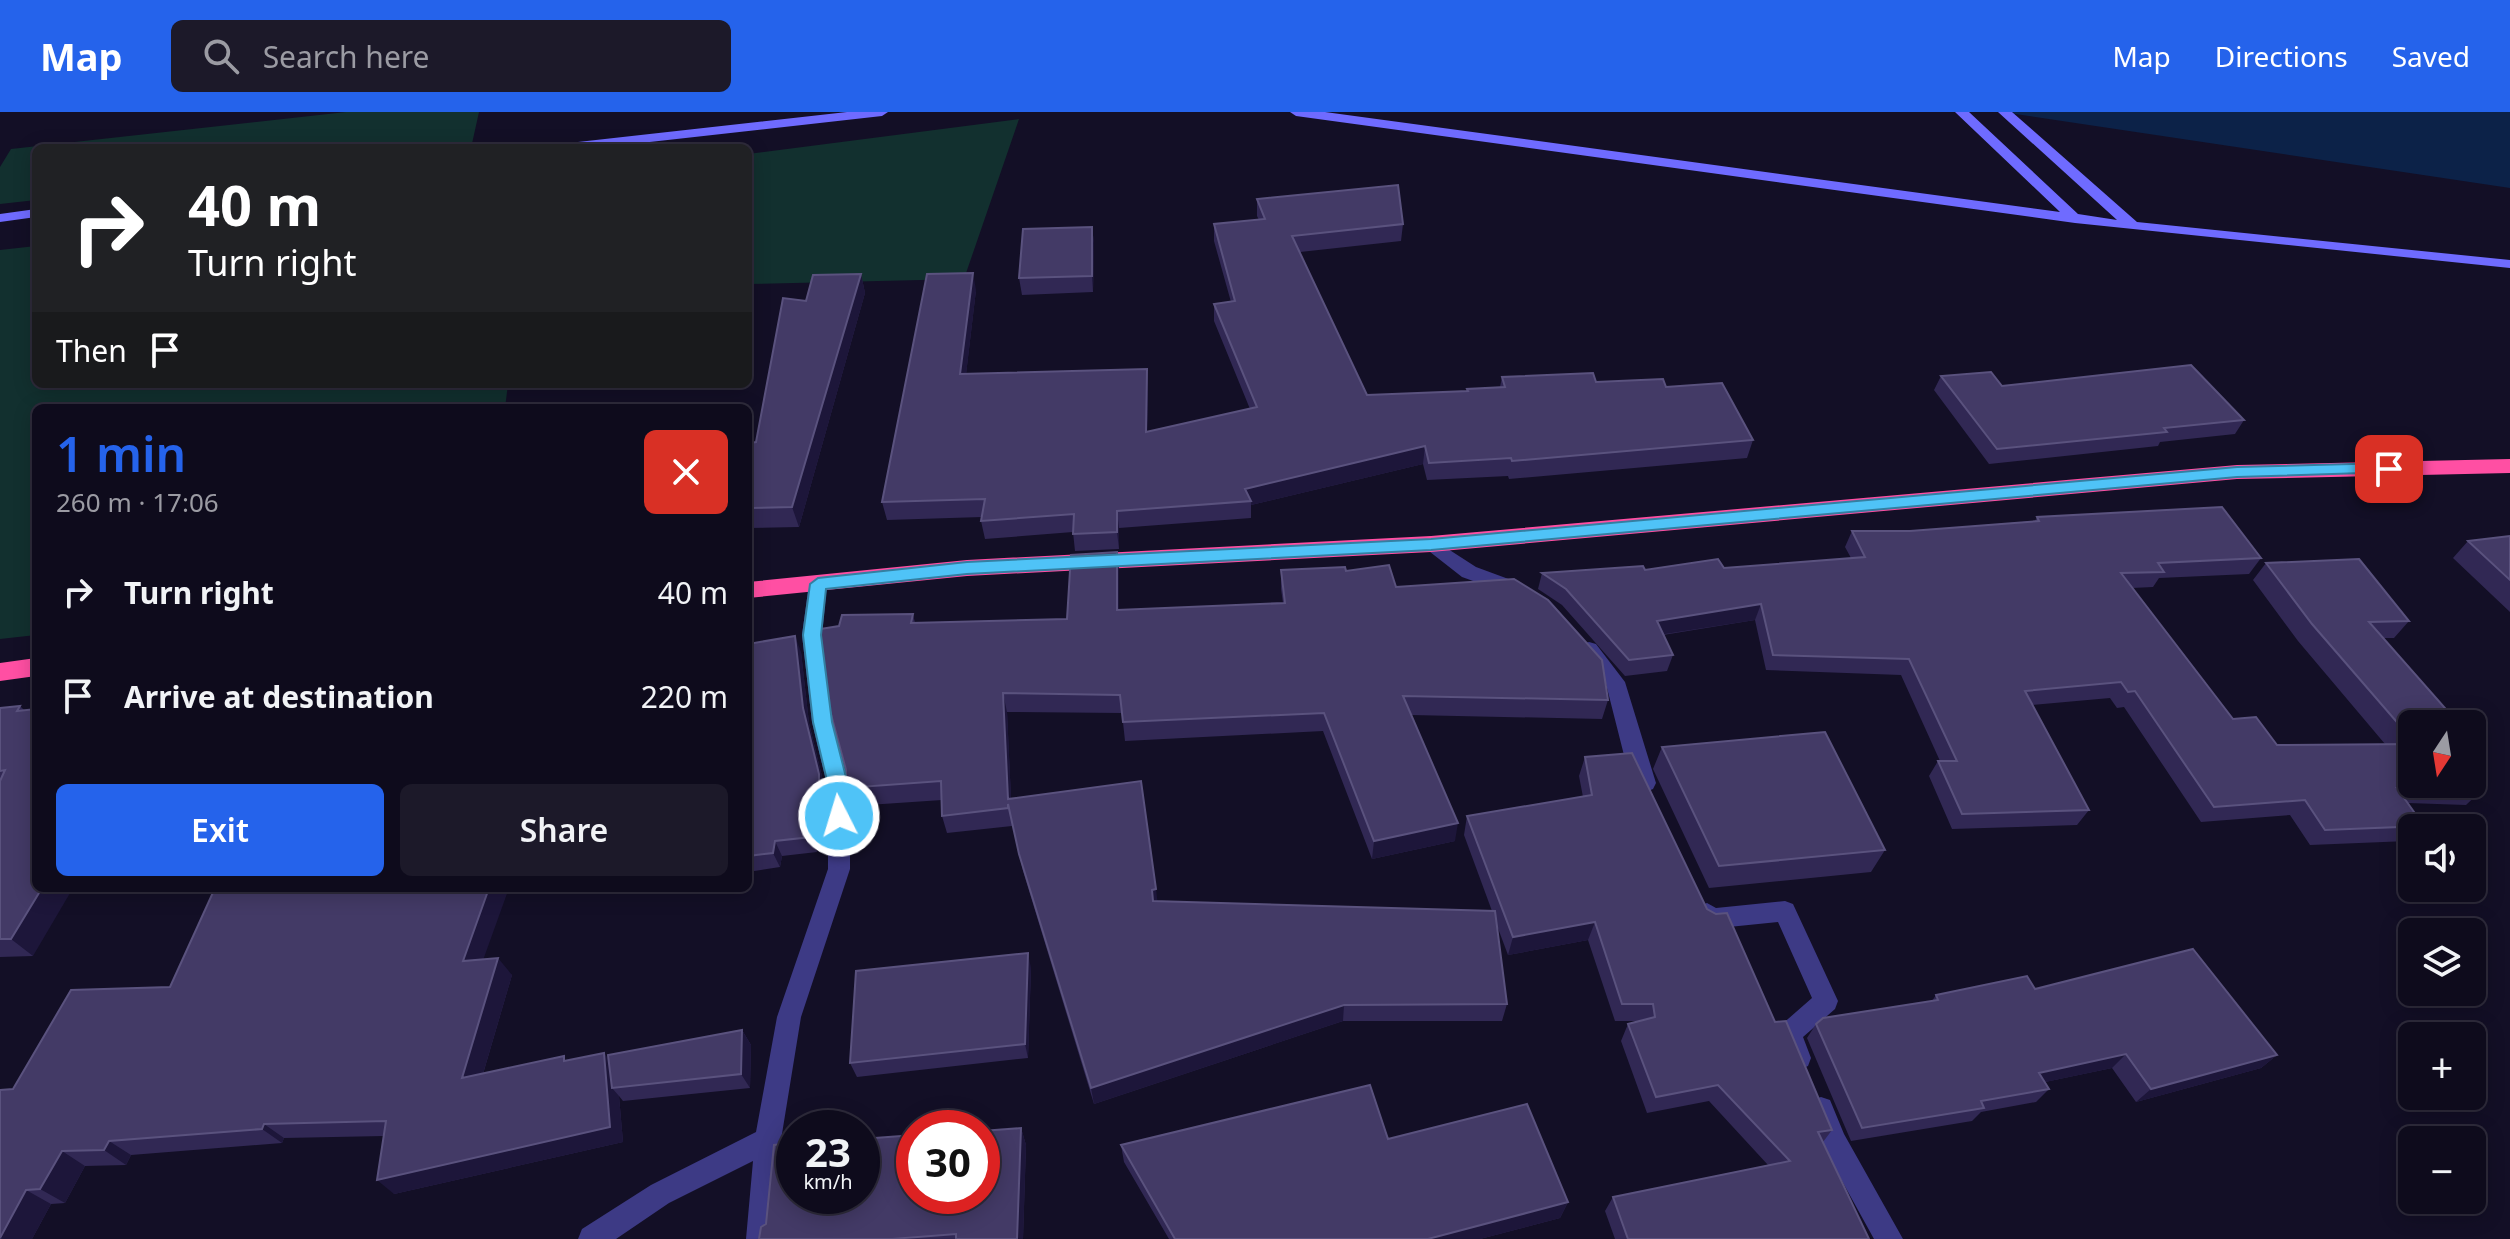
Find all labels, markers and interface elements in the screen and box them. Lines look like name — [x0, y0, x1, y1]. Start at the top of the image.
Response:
search box — [171, 20, 731, 92]
text: Map — [40, 30, 123, 82]
icon: search — [199, 34, 243, 78]
text: Search here — [263, 36, 430, 77]
text: Map — [2112, 37, 2171, 75]
text: Directions — [2215, 37, 2348, 75]
text: Saved — [2392, 37, 2470, 75]
text: 40 m — [188, 166, 321, 242]
icon: right — [56, 176, 160, 280]
text: Turn right — [188, 238, 356, 287]
icon: arrive — [143, 328, 187, 372]
text: Then — [56, 330, 127, 371]
text: 1 min — [56, 421, 186, 486]
button: close — [644, 430, 728, 514]
pin — [2355, 435, 2423, 503]
icon: arrive — [2367, 447, 2411, 491]
text: 260 m · 17:06 — [56, 484, 219, 520]
icon: right — [56, 570, 100, 614]
text: Turn right — [124, 572, 274, 613]
text: 40 m — [658, 572, 728, 613]
icon: arrive — [56, 674, 100, 718]
text: Arrive at destination — [124, 676, 434, 717]
text: 220 m — [641, 676, 728, 717]
north arrow — [2398, 710, 2486, 798]
map controls — [2398, 710, 2486, 1214]
position arrow — [797, 774, 881, 858]
button: Exit — [56, 784, 384, 876]
button: Share — [400, 784, 728, 876]
button: sound — [2398, 814, 2486, 902]
button: layers — [2398, 918, 2486, 1006]
button: + — [2398, 1022, 2486, 1110]
speed limit sign: 30 — [896, 1110, 1000, 1214]
text: 23 — [805, 1124, 851, 1179]
button: − — [2398, 1126, 2486, 1214]
text: km/h — [803, 1168, 853, 1195]

